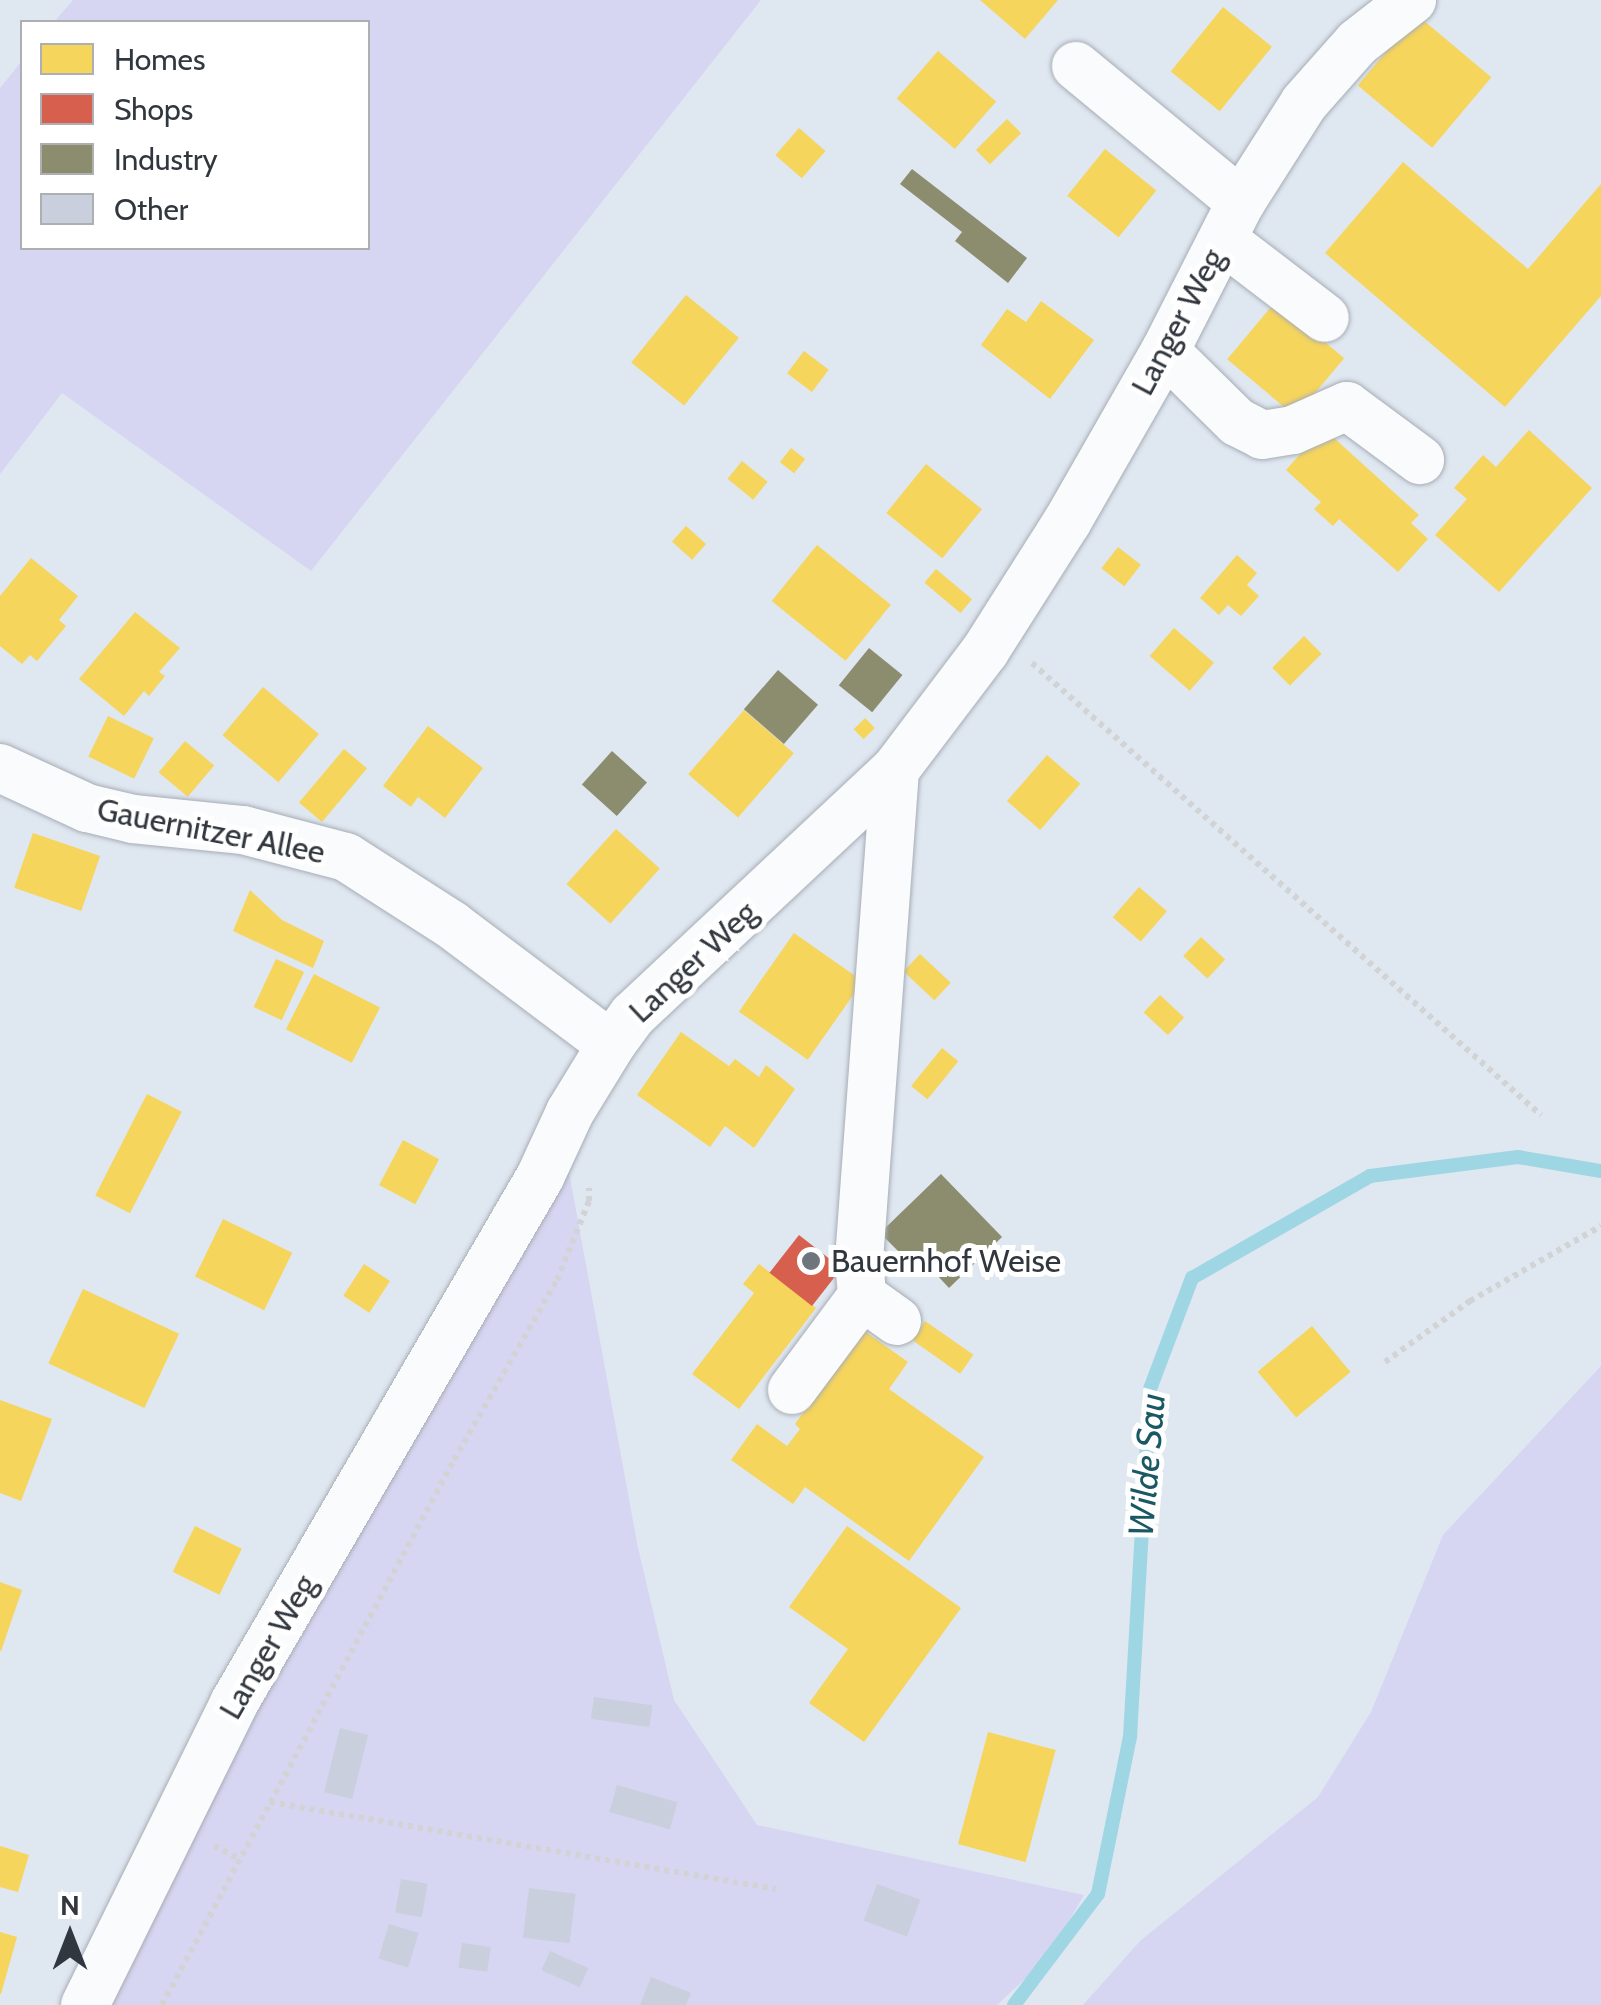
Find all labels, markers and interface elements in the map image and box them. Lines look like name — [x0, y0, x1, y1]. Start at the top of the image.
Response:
legend — [20, 20, 370, 250]
text: Homes — [114, 41, 205, 78]
text: Shops — [114, 91, 193, 128]
text: Industry — [114, 141, 218, 178]
text: Other — [114, 191, 188, 228]
street label: Langer Weg — [1123, 242, 1233, 402]
street label: Gauernitzer Allee — [94, 790, 328, 872]
street label: Langer Weg — [621, 893, 765, 1031]
place label: Bauernhof Weise — [831, 1242, 1061, 1280]
marker: Bauernhof Weise — [800, 1250, 822, 1272]
water label: Wilde Sau — [1120, 1392, 1174, 1538]
street label: Langer Weg — [211, 1568, 325, 1726]
north arrow — [20, 1885, 120, 1985]
text: N — [60, 1888, 80, 1922]

